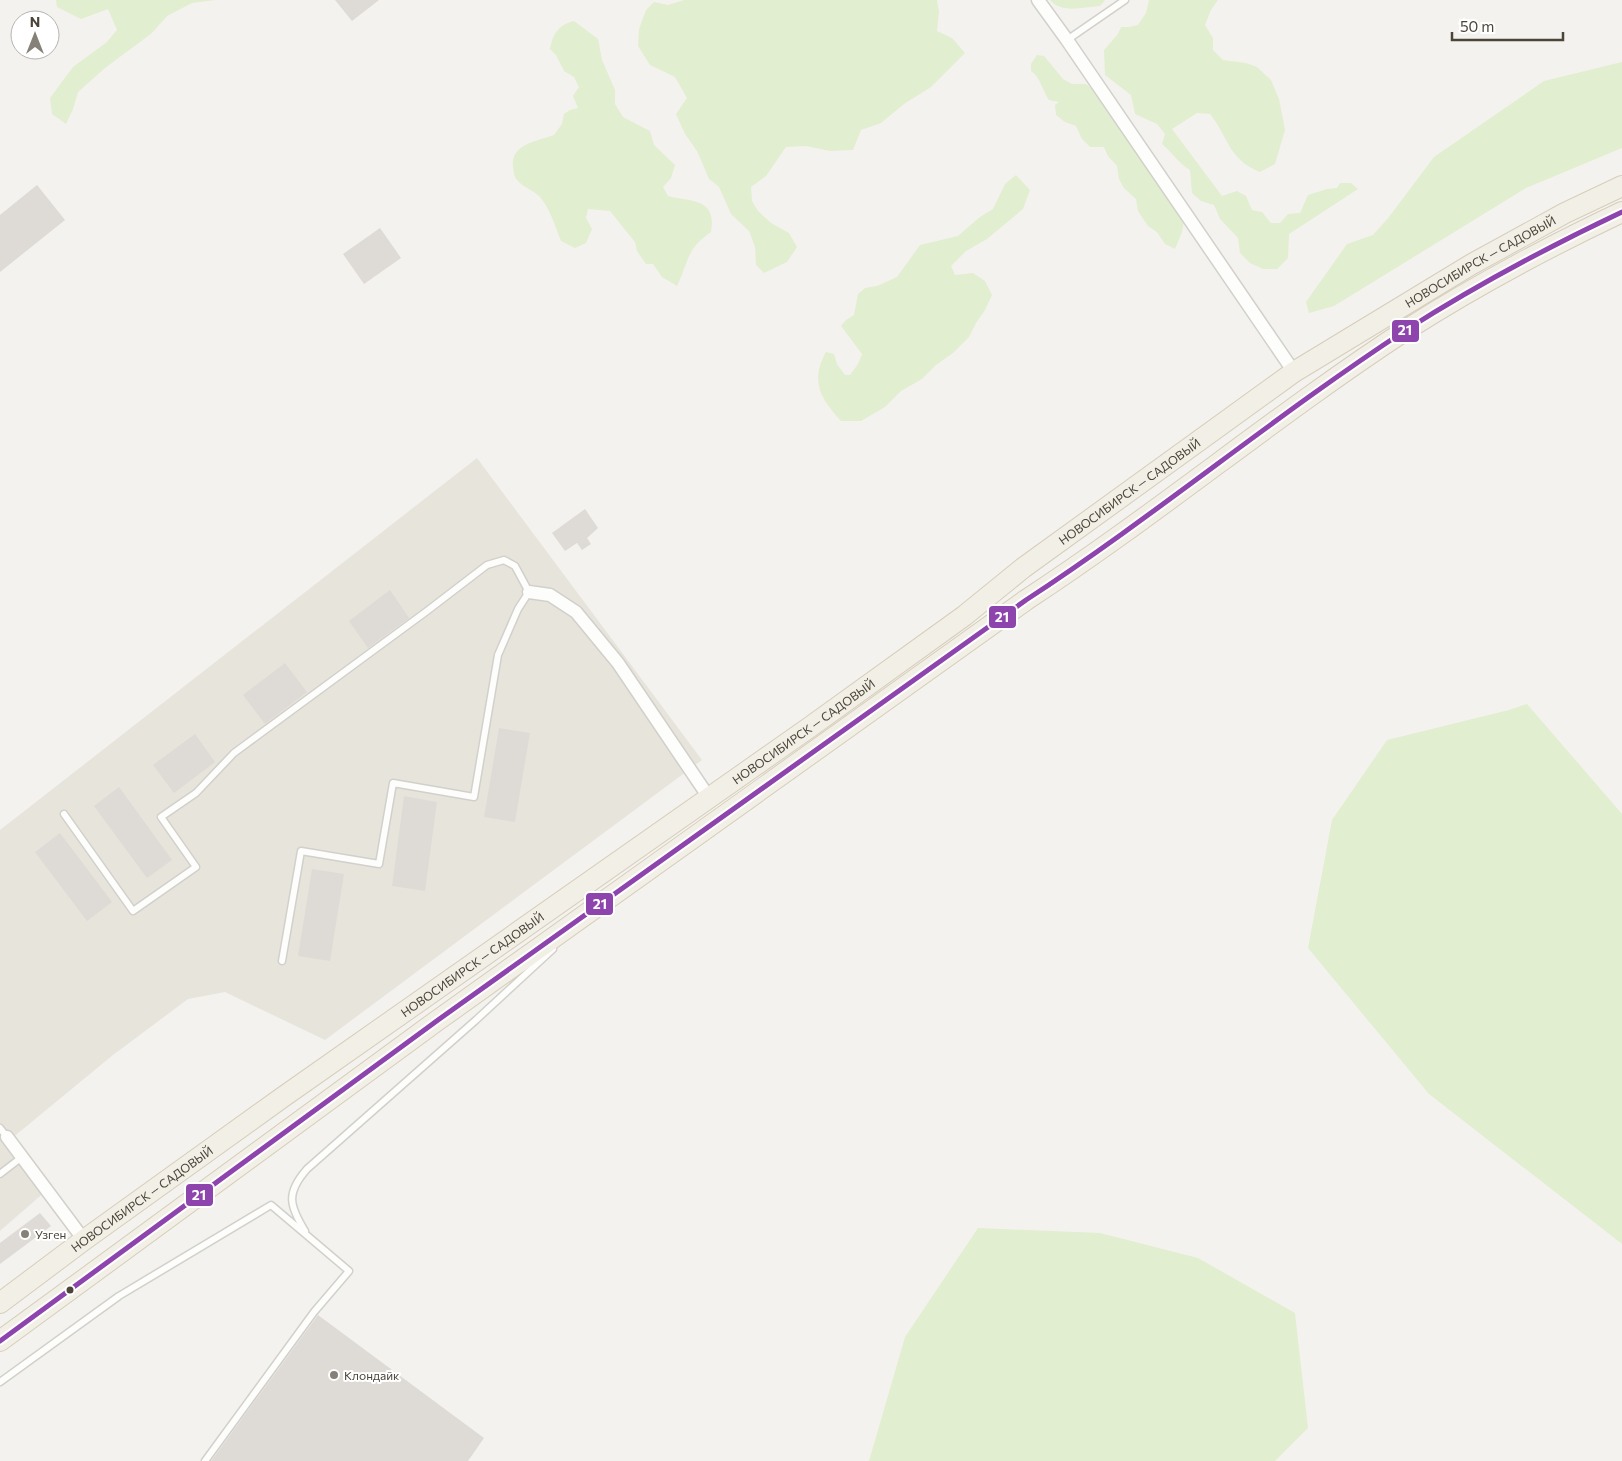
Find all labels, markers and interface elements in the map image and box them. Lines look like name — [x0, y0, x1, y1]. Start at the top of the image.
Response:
north arrow — [10, 10, 60, 60]
scale bar — [1452, 10, 1563, 42]
text: N — [30, 13, 40, 30]
text: 50 m — [1460, 17, 1494, 35]
street label: НОВОСИБИРСК — САДОВЫЙ — [1402, 213, 1558, 310]
line badge: 21 — [1391, 319, 1420, 343]
text: 21 — [1398, 321, 1412, 338]
street label: НОВОСИБИРСК — САДОВЫЙ — [1056, 435, 1203, 547]
line badge: 21 — [988, 605, 1017, 629]
text: 21 — [995, 608, 1009, 625]
street label: НОВОСИБИРСК — САДОВЫЙ — [729, 676, 877, 787]
line badge: 21 — [585, 892, 614, 916]
text: 21 — [593, 895, 607, 912]
street label: НОВОСИБИРСК — САДОВЫЙ — [398, 909, 546, 1019]
street label: НОВОСИБИРСК — САДОВЫЙ — [68, 1143, 215, 1254]
line badge: 21 — [185, 1183, 214, 1207]
text: 21 — [192, 1186, 206, 1203]
place label: Узген — [35, 1227, 66, 1241]
marker: Узген — [19, 1228, 31, 1240]
unlabelled marker — [65, 1285, 75, 1295]
place label: Клондайк — [344, 1368, 400, 1382]
marker: Клондайк — [328, 1369, 340, 1381]

